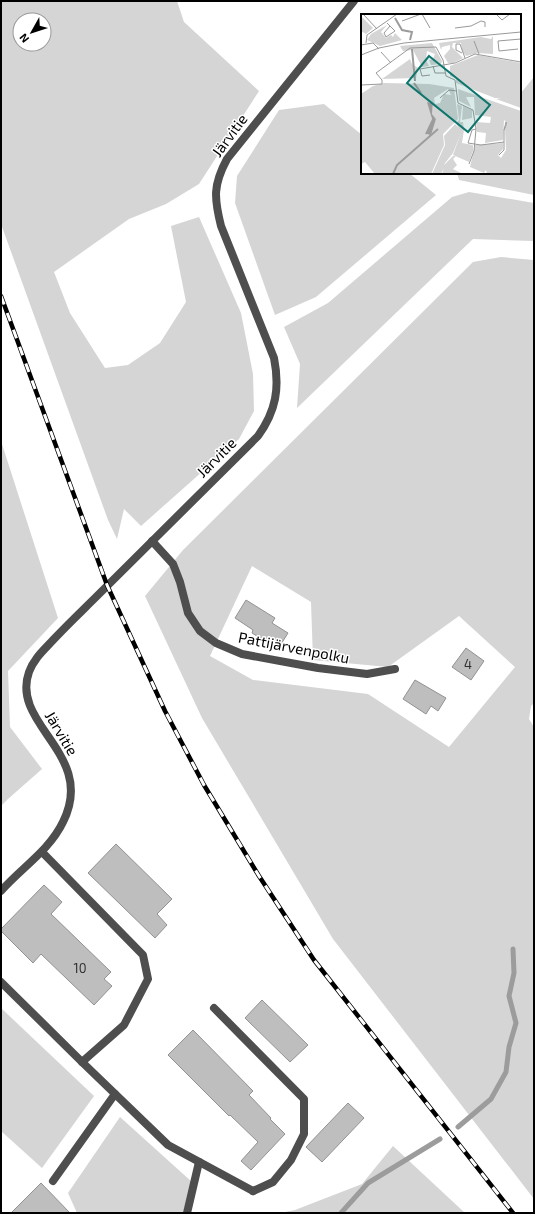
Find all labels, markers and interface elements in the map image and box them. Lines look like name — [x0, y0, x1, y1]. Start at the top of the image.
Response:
north arrow — [12, 12, 52, 52]
inset map — [361, 14, 521, 174]
text: N — [16, 31, 31, 46]
street label: Järvitie — [207, 110, 251, 160]
street label: Järvitie — [192, 433, 240, 481]
street label: Pattijärvenpolku — [237, 627, 351, 668]
house number: 4 — [464, 656, 472, 672]
street label: Järvitie — [42, 708, 82, 758]
house number: 10 — [73, 960, 87, 976]

